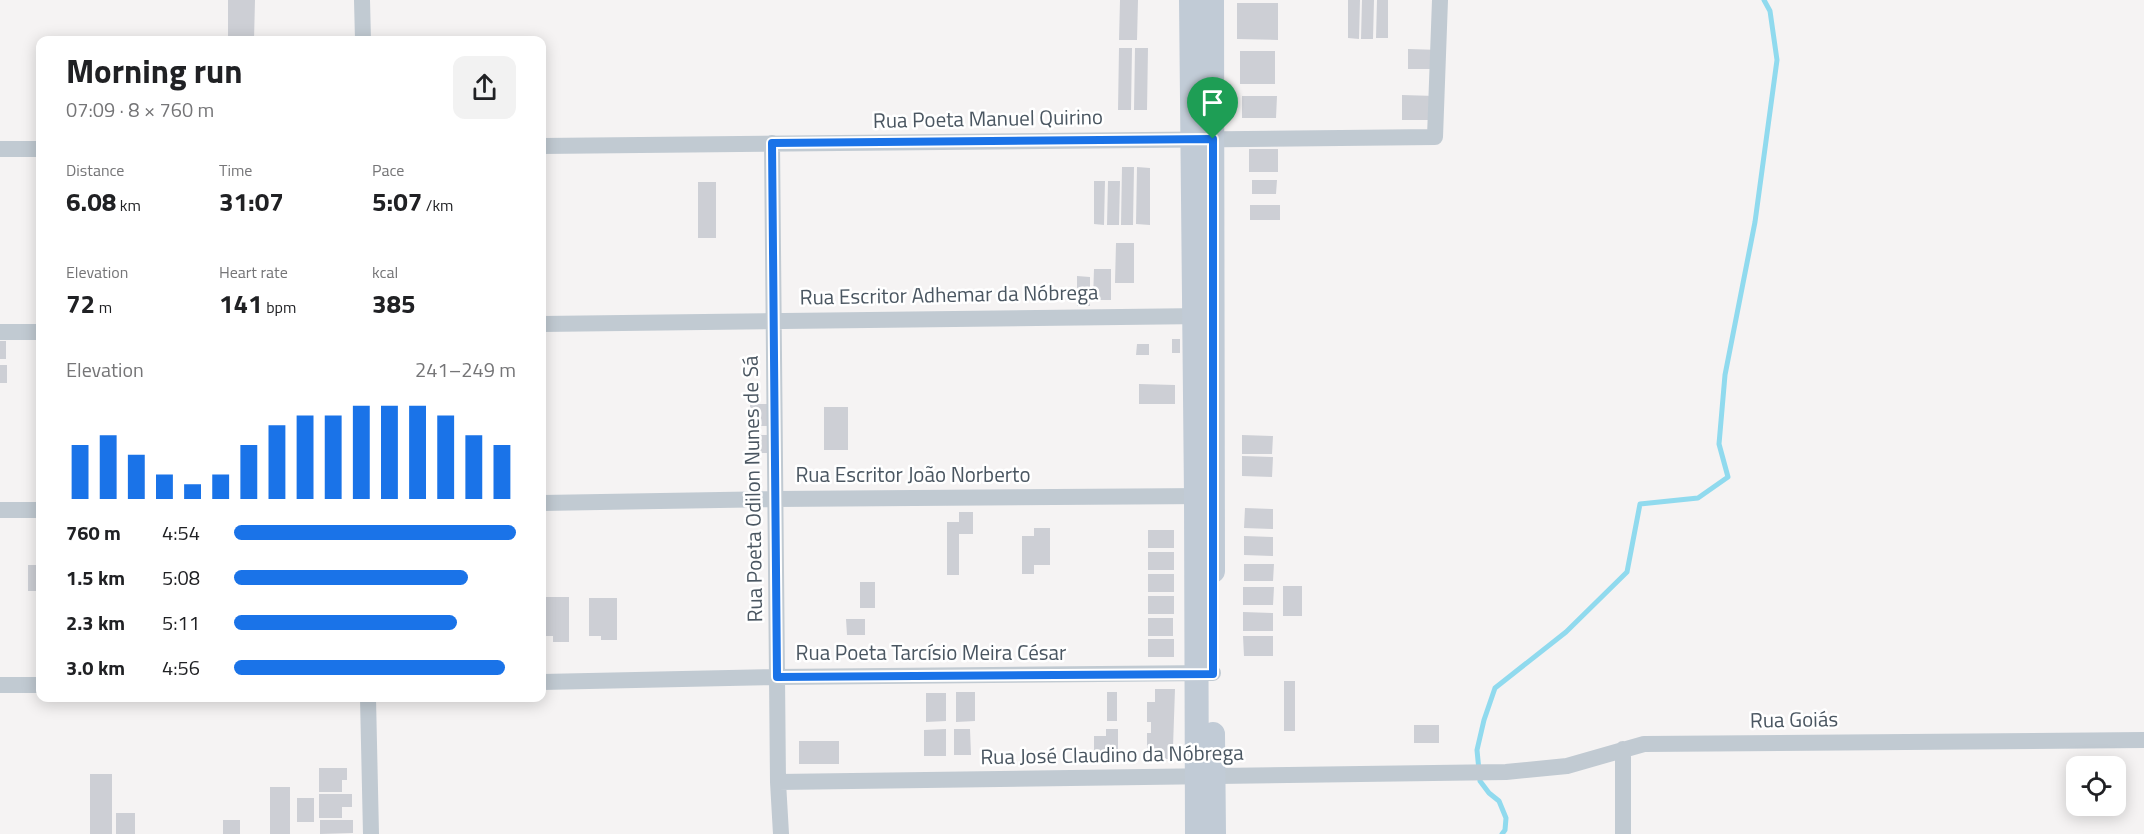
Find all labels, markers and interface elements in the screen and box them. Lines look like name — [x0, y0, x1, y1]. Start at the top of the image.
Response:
text: Morning run — [66, 46, 243, 96]
button: share — [453, 56, 516, 119]
pin — [1187, 77, 1238, 139]
icon: arrive — [1196, 86, 1229, 119]
text: 07:09 · 8 × 760 m — [66, 94, 214, 125]
street label: Rua Poeta Manuel Quirino — [873, 100, 1103, 136]
text: Distance — [66, 158, 124, 182]
text: Time — [219, 158, 252, 182]
text: Pace — [372, 158, 404, 182]
text: 6.08 — [66, 182, 116, 221]
text: 31:07 — [219, 182, 284, 221]
text: 5:07 — [372, 182, 422, 221]
text: km — [116, 193, 141, 217]
text: /km — [422, 193, 454, 217]
text: Elevation — [66, 260, 128, 284]
text: Heart rate — [219, 260, 288, 284]
text: kcal — [372, 260, 398, 284]
street label: Rua Escritor Adhemar da Nóbrega — [799, 275, 1099, 313]
text: 72 — [66, 284, 95, 323]
text: 141 — [219, 284, 263, 323]
text: 385 — [372, 284, 416, 323]
text: m — [95, 295, 112, 319]
text: bpm — [263, 295, 296, 319]
text: Elevation — [66, 354, 144, 385]
text: 241–249 m — [415, 354, 516, 385]
street label: Rua Poeta Odilon Nunes de Sá — [734, 355, 770, 623]
street label: Rua Escritor João Norberto — [795, 458, 1031, 490]
text: 760 m — [66, 517, 121, 548]
text: 4:54 — [162, 517, 200, 548]
text: 1.5 km — [66, 562, 125, 593]
text: 5:08 — [162, 562, 200, 593]
text: 2.3 km — [66, 607, 125, 638]
text: 5:11 — [162, 607, 200, 638]
street label: Rua Poeta Tarcísio Meira César — [796, 636, 1066, 668]
text: 3.0 km — [66, 652, 125, 683]
text: 4:56 — [162, 652, 200, 683]
street label: Rua Goiás — [1750, 702, 1838, 736]
street label: Rua José Claudino da Nóbrega — [980, 736, 1244, 772]
map controls — [2066, 756, 2126, 816]
button: locate — [2066, 756, 2126, 816]

